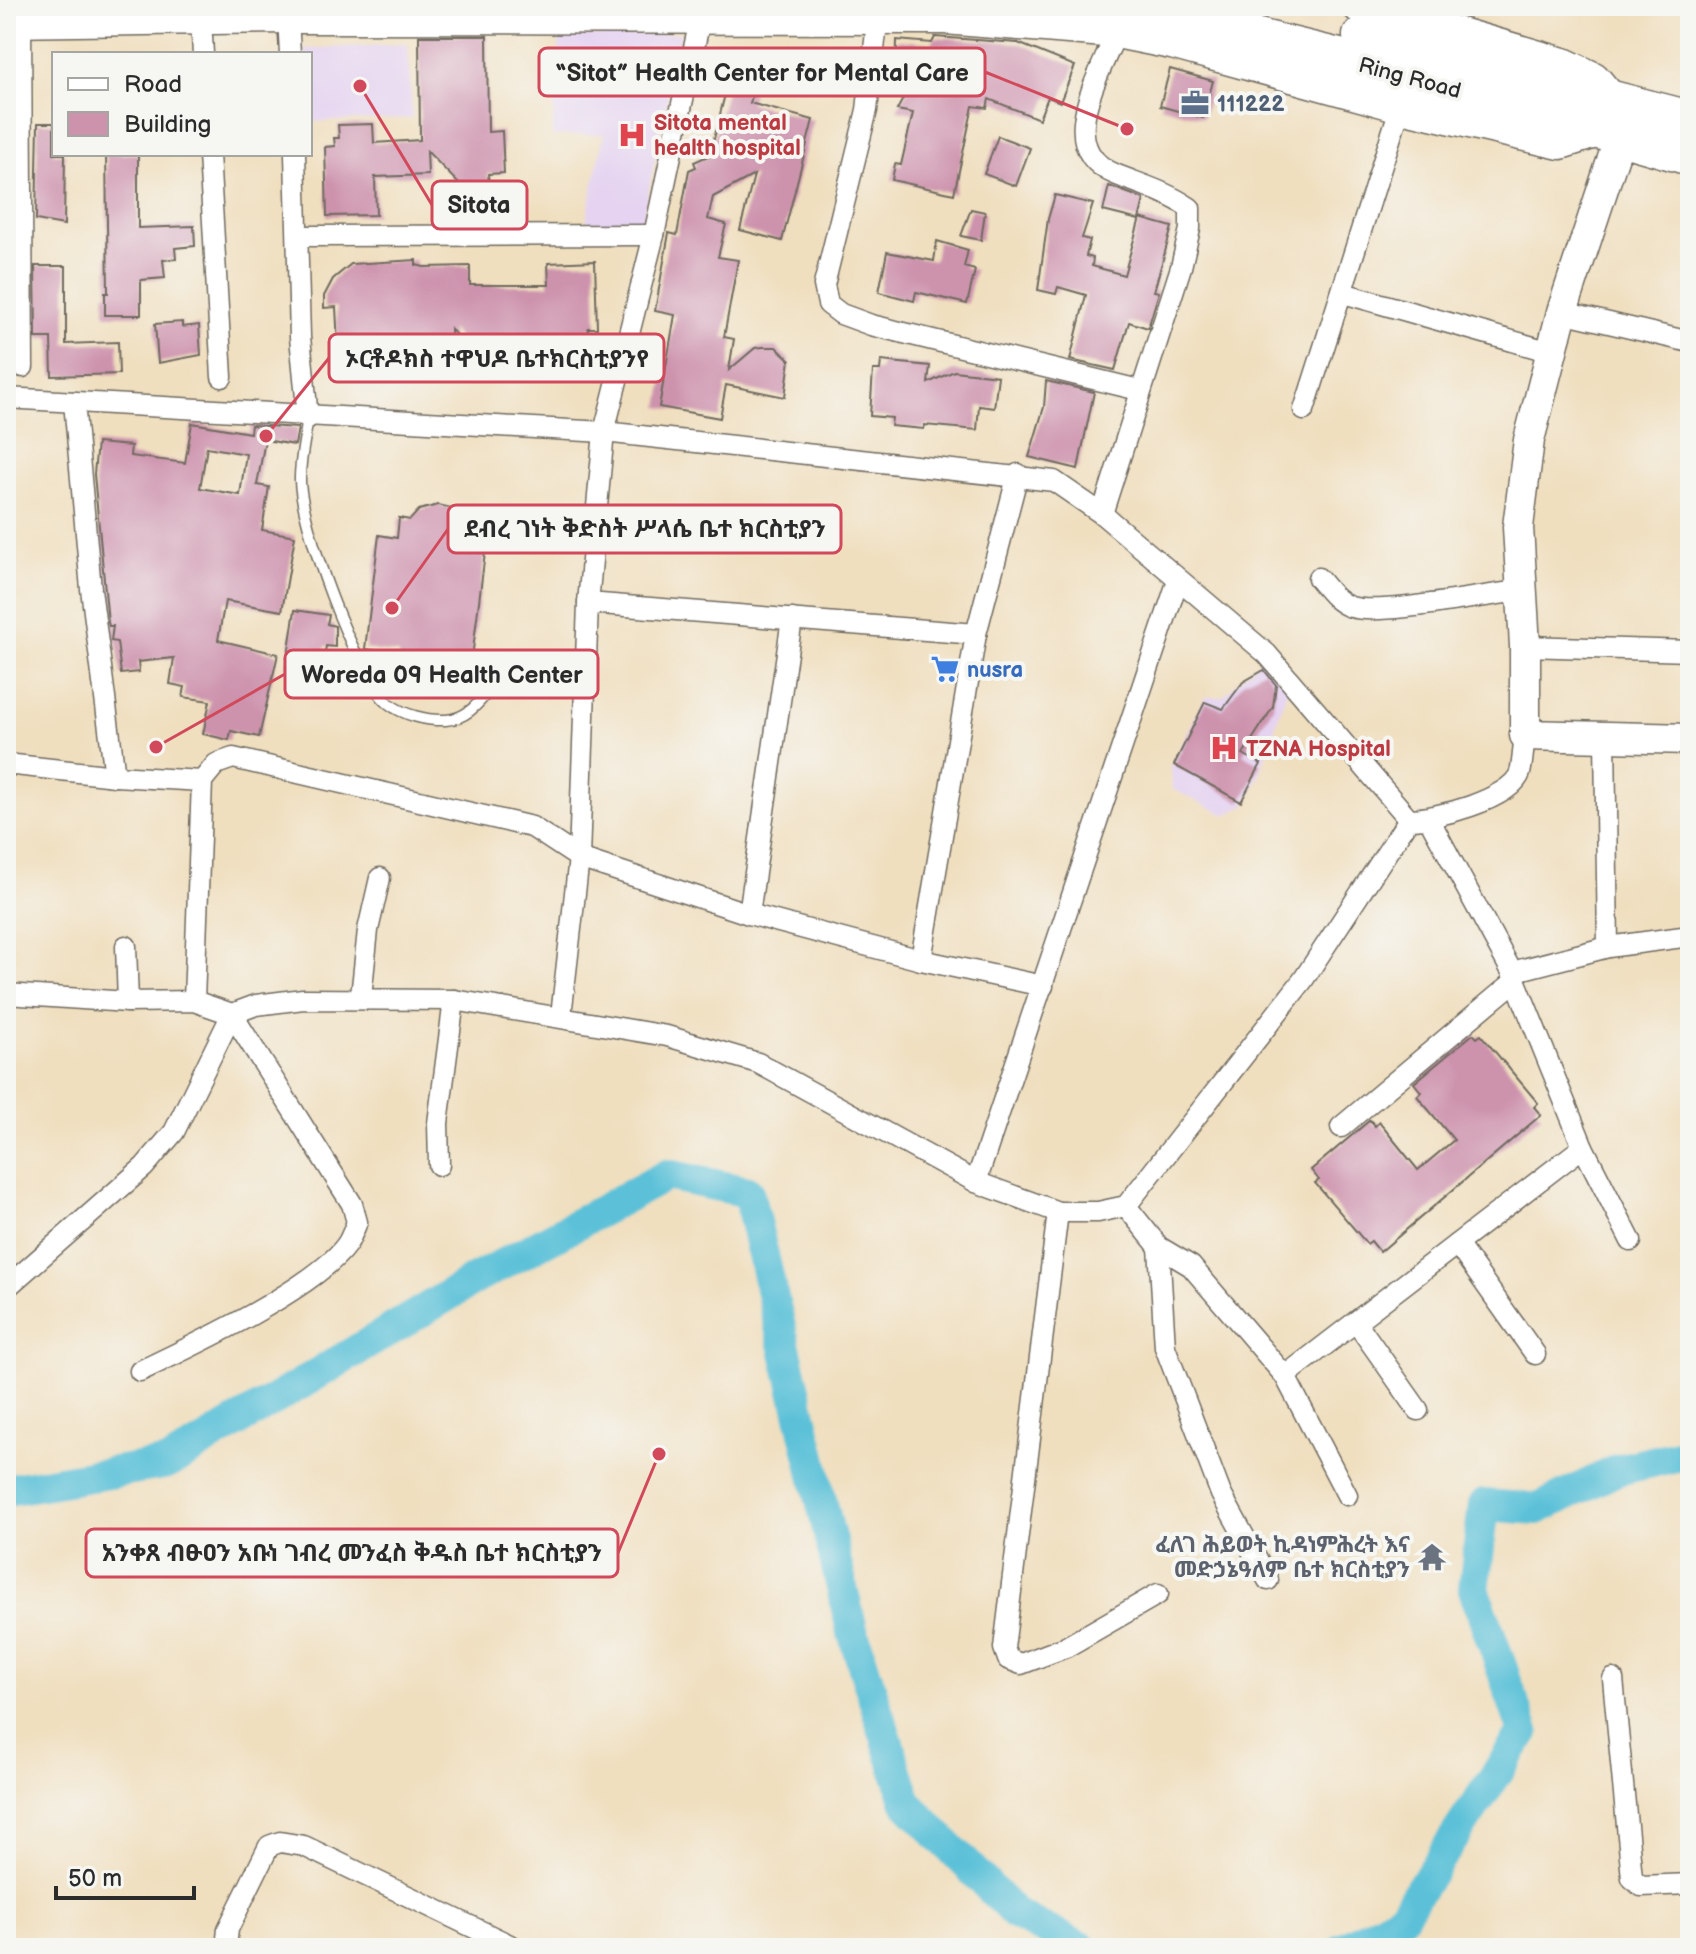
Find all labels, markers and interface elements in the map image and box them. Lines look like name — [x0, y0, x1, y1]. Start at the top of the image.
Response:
callout: “Sitot” Health Center for Mental Care — [539, 48, 985, 96]
legend — [52, 52, 312, 156]
street label: Ring Road — [1355, 52, 1464, 105]
text: “Sitot” Health Center for Mental Care — [555, 59, 969, 88]
text: Road — [124, 70, 182, 99]
office icon: 111222 — [1180, 88, 1210, 118]
place label: 111222 — [1217, 91, 1284, 118]
text: Building — [124, 110, 211, 139]
place label: Sitota mental health hospital — [654, 110, 801, 162]
hospital icon: Sitota mental health hospital — [617, 120, 647, 150]
callout: Sitota — [432, 181, 527, 229]
text: Sitota — [447, 191, 511, 220]
callout: ኦርቶዶክስ ተዋህዶ ቤተክርስቲያንየ — [329, 334, 664, 382]
text: ኦርቶዶክስ ተዋህዶ ቤተክርስቲያንየ — [345, 345, 649, 374]
callout: ደብረ ገነት ቅድስት ሥላሴ ቤተ ክርስቲያን — [448, 505, 841, 553]
text: ደብረ ገነት ቅድስት ሥላሴ ቤተ ክርስቲያን — [464, 515, 826, 544]
callout: Woreda 09 Health Center — [285, 650, 598, 698]
supermarket icon: nusra — [930, 654, 960, 684]
place label: nusra — [967, 657, 1023, 684]
text: Woreda 09 Health Center — [301, 661, 583, 690]
hospital icon: TZNA Hospital — [1209, 733, 1239, 763]
place label: TZNA Hospital — [1246, 736, 1391, 763]
callout: አንቀጸ ብፁዐን አቡነ ገብረ መንፈስ ቅዱስ ቤተ ክርስቲያን — [86, 1529, 618, 1577]
place label: ፈለገ ሕይወት ኪዳነምሕረት እና መድኃኔዓለም ቤተ ክርስቲያን — [1155, 1532, 1411, 1584]
text: አንቀጸ ብፁዐን አቡነ ገብረ መንፈስ ቅዱስ ቤተ ክርስቲያን — [102, 1539, 602, 1568]
temple icon: ፈለገ ሕይወት ኪዳነምሕረት እና መድኃኔዓለም ቤተ ክርስቲያን — [1417, 1542, 1447, 1572]
scale bar — [56, 1850, 194, 1900]
text: 50 m — [68, 1864, 122, 1893]

